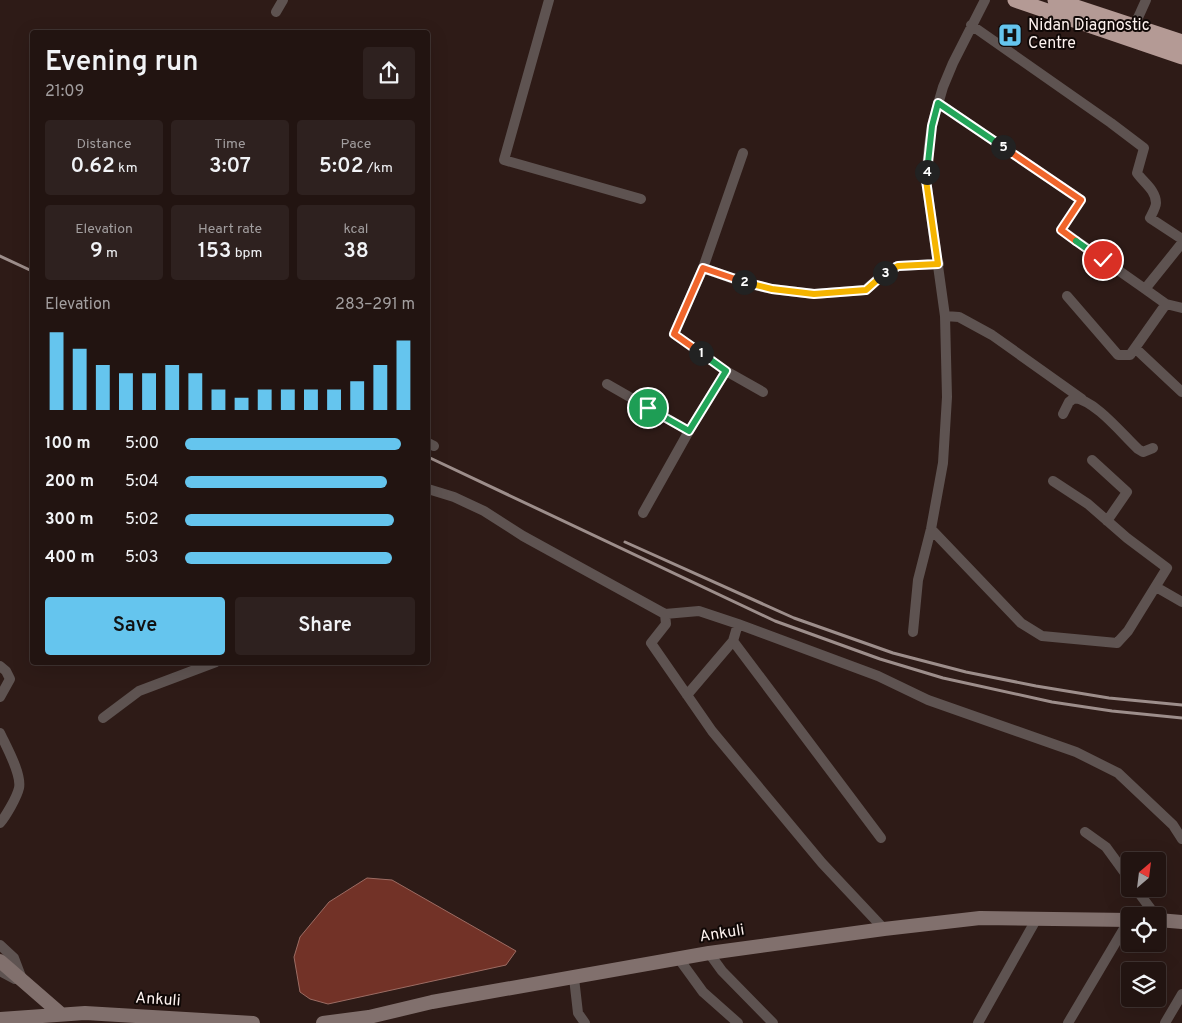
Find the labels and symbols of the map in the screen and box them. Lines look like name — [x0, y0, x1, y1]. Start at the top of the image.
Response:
place label: Nidan Diagnostic Centre — [1028, 16, 1150, 54]
hospital icon: Nidan Diagnostic Centre — [997, 22, 1023, 48]
pin: 5 — [990, 134, 1016, 160]
pin: 4 — [914, 160, 940, 184]
pin — [1082, 239, 1124, 281]
pin: 3 — [872, 260, 898, 286]
pin: 2 — [732, 270, 756, 294]
pin: 1 — [688, 340, 714, 366]
pin — [627, 387, 669, 429]
north arrow — [1121, 852, 1166, 898]
street label: Ankuli — [698, 921, 746, 947]
street label: Ankuli — [135, 988, 181, 1012]

